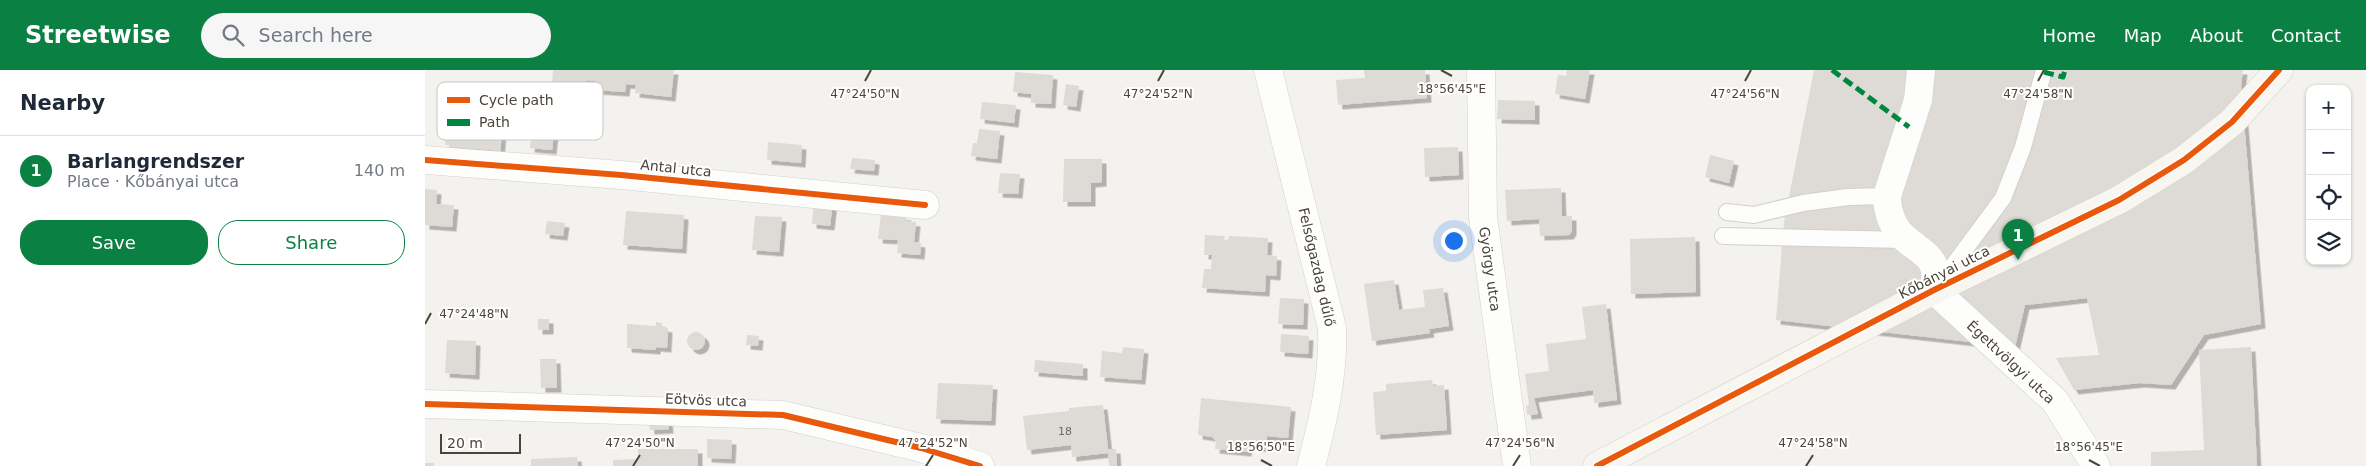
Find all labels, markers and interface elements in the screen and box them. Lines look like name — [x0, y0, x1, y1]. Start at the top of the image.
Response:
search box — [201, 13, 551, 58]
text: Streetwise — [25, 21, 171, 49]
icon: search — [219, 21, 247, 49]
text: Search here — [259, 24, 373, 46]
text: Home — [2043, 25, 2096, 46]
text: Map — [2124, 25, 2162, 46]
text: About — [2190, 25, 2243, 46]
text: Contact — [2271, 25, 2341, 46]
legend — [437, 82, 603, 140]
text: 18°56'45"E — [1418, 82, 1486, 96]
map controls — [2306, 85, 2351, 265]
button: + — [2306, 85, 2351, 130]
text: 47°24'50"N — [830, 87, 900, 101]
text: 47°24'52"N — [1123, 87, 1193, 101]
text: 47°24'56"N — [1710, 87, 1780, 101]
text: 47°24'58"N — [2003, 87, 2073, 101]
text: Nearby — [20, 91, 105, 115]
text: Cycle path — [479, 92, 554, 108]
text: Path — [479, 114, 510, 130]
button: − — [2306, 130, 2351, 175]
text: Barlangrendszer — [67, 150, 244, 172]
street label: Antal utca — [640, 156, 712, 180]
text: 1 — [30, 161, 42, 180]
text: 140 m — [354, 161, 405, 180]
text: Place · Kőbányai utca — [67, 172, 239, 191]
button: locate — [2306, 175, 2351, 220]
street label: Felsőgazdag dűlő — [1296, 206, 1338, 328]
pin: 1 — [2002, 219, 2034, 260]
button: Save — [20, 220, 208, 265]
button: Share — [218, 220, 405, 265]
button: layers — [2306, 220, 2351, 265]
street label: György utca — [1476, 226, 1504, 312]
your location — [1441, 228, 1467, 254]
street label: Kőbányai utca — [1896, 242, 1992, 302]
text: 47°24'48"N — [439, 307, 509, 321]
street label: Égettvölgyi utca — [1964, 317, 2058, 407]
street label: Eötvös utca — [665, 391, 747, 409]
house number: 18 — [1058, 425, 1072, 438]
scale bar — [440, 431, 521, 454]
text: 20 m — [447, 435, 483, 451]
text: 47°24'50"N — [605, 436, 675, 450]
text: 47°24'52"N — [898, 436, 968, 450]
text: 47°24'56"N — [1485, 436, 1555, 450]
text: 47°24'58"N — [1778, 436, 1848, 450]
text: 18°56'50"E — [1227, 440, 1295, 454]
text: 18°56'45"E — [2055, 440, 2123, 454]

